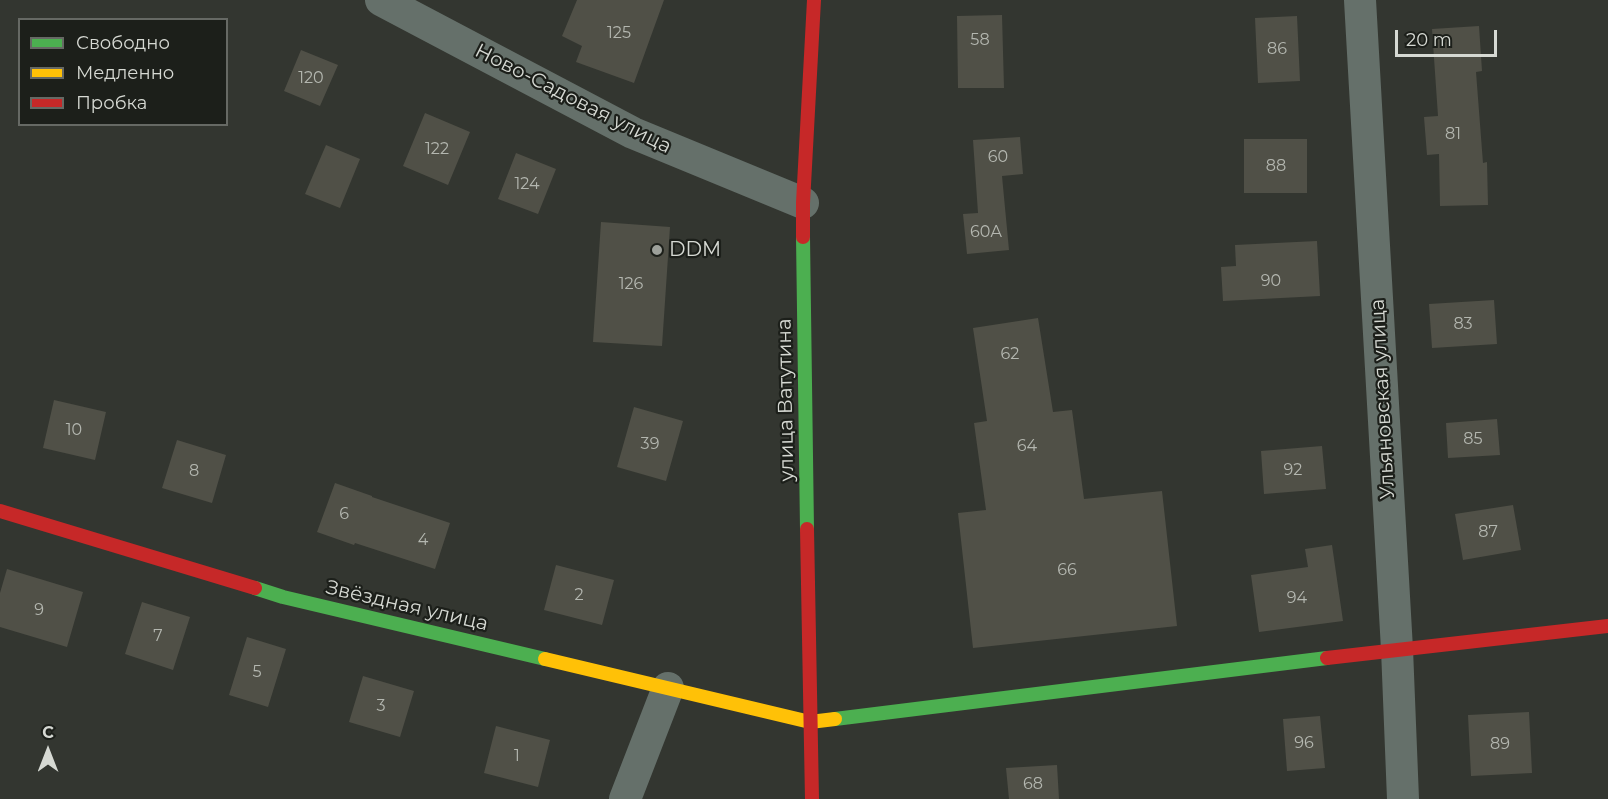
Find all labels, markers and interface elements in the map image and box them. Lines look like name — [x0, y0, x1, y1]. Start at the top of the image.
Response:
legend — [18, 18, 228, 126]
scale bar — [1398, 18, 1500, 56]
house number: 125 — [607, 23, 631, 43]
text: 20 m — [1406, 29, 1452, 51]
house number: 58 — [970, 30, 990, 50]
text: Свободно — [76, 32, 170, 54]
street label: Ново-Садовая улица — [471, 39, 675, 159]
house number: 86 — [1267, 39, 1287, 59]
text: Медленно — [76, 62, 174, 84]
house number: 120 — [298, 68, 324, 88]
text: Пробка — [76, 92, 147, 114]
house number: 81 — [1445, 124, 1461, 144]
house number: 122 — [425, 139, 449, 159]
house number: 60 — [988, 147, 1008, 167]
house number: 88 — [1266, 156, 1286, 176]
house number: 124 — [514, 174, 540, 194]
house number: 60А — [970, 222, 1002, 242]
place label: DDM — [669, 238, 721, 262]
marker: DDM — [650, 243, 664, 257]
house number: 90 — [1261, 271, 1281, 291]
house number: 126 — [619, 274, 643, 294]
street label: Ульяновская улица — [1366, 298, 1400, 500]
house number: 83 — [1453, 314, 1473, 334]
street label: улица Ватутина — [773, 318, 799, 482]
house number: 62 — [1001, 344, 1019, 364]
house number: 10 — [66, 420, 82, 440]
house number: 85 — [1463, 429, 1483, 449]
house number: 39 — [641, 434, 659, 454]
house number: 64 — [1017, 436, 1037, 456]
house number: 92 — [1284, 460, 1302, 480]
house number: 8 — [189, 461, 199, 481]
house number: 6 — [339, 504, 349, 524]
house number: 87 — [1478, 522, 1498, 542]
house number: 4 — [418, 530, 428, 550]
house number: 66 — [1057, 560, 1077, 580]
street label: Звёздная улица — [324, 576, 490, 636]
house number: 2 — [574, 585, 584, 605]
house number: 94 — [1287, 588, 1307, 608]
house number: 9 — [34, 600, 44, 620]
house number: 7 — [153, 626, 163, 646]
house number: 5 — [252, 662, 262, 682]
house number: 3 — [376, 696, 386, 716]
north arrow — [18, 721, 78, 781]
text: С — [42, 723, 54, 742]
house number: 96 — [1294, 733, 1314, 753]
house number: 89 — [1490, 734, 1510, 754]
house number: 1 — [514, 746, 520, 766]
house number: 68 — [1023, 774, 1043, 794]

